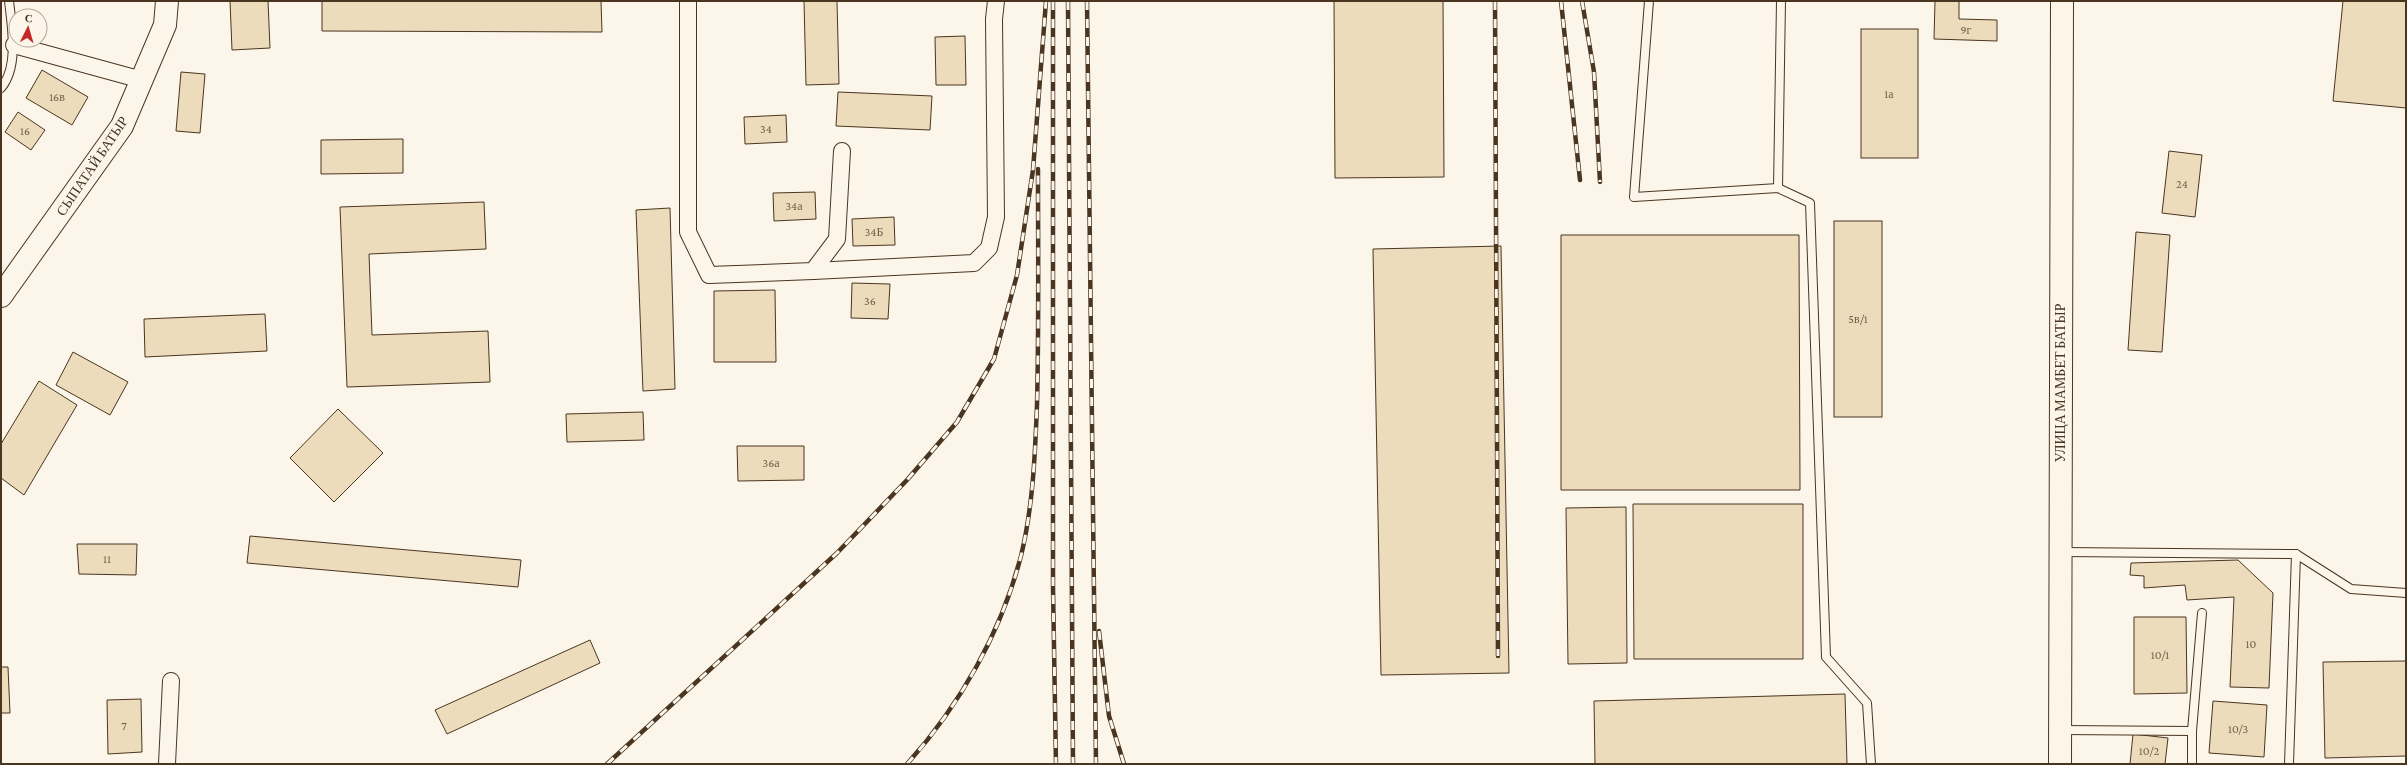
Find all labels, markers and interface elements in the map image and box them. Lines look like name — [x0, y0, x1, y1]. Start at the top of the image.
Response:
north arrow — [8, 8, 48, 48]
text: С — [24, 12, 33, 24]
house number: 9г — [1960, 23, 1972, 37]
house number: 1а — [1884, 87, 1894, 101]
house number: 16в — [49, 90, 65, 104]
street label: СЫПАТАЙ БАТЫР — [53, 113, 131, 219]
house number: 34 — [760, 122, 772, 136]
house number: 16 — [20, 124, 30, 138]
house number: 24 — [2176, 177, 2188, 191]
house number: 34а — [785, 199, 803, 213]
house number: 34Б — [865, 225, 883, 239]
house number: 36 — [864, 294, 876, 308]
street label: УЛИЦА МАМБЕТ БАТЫР — [2052, 303, 2068, 462]
house number: 5в/1 — [1848, 312, 1868, 326]
house number: 36а — [762, 456, 780, 470]
house number: 11 — [103, 552, 111, 566]
house number: 10 — [2246, 637, 2257, 651]
house number: 10/1 — [2151, 648, 2169, 662]
house number: 7 — [121, 719, 127, 733]
house number: 10/3 — [2228, 722, 2248, 736]
house number: 10/2 — [2139, 744, 2159, 758]

